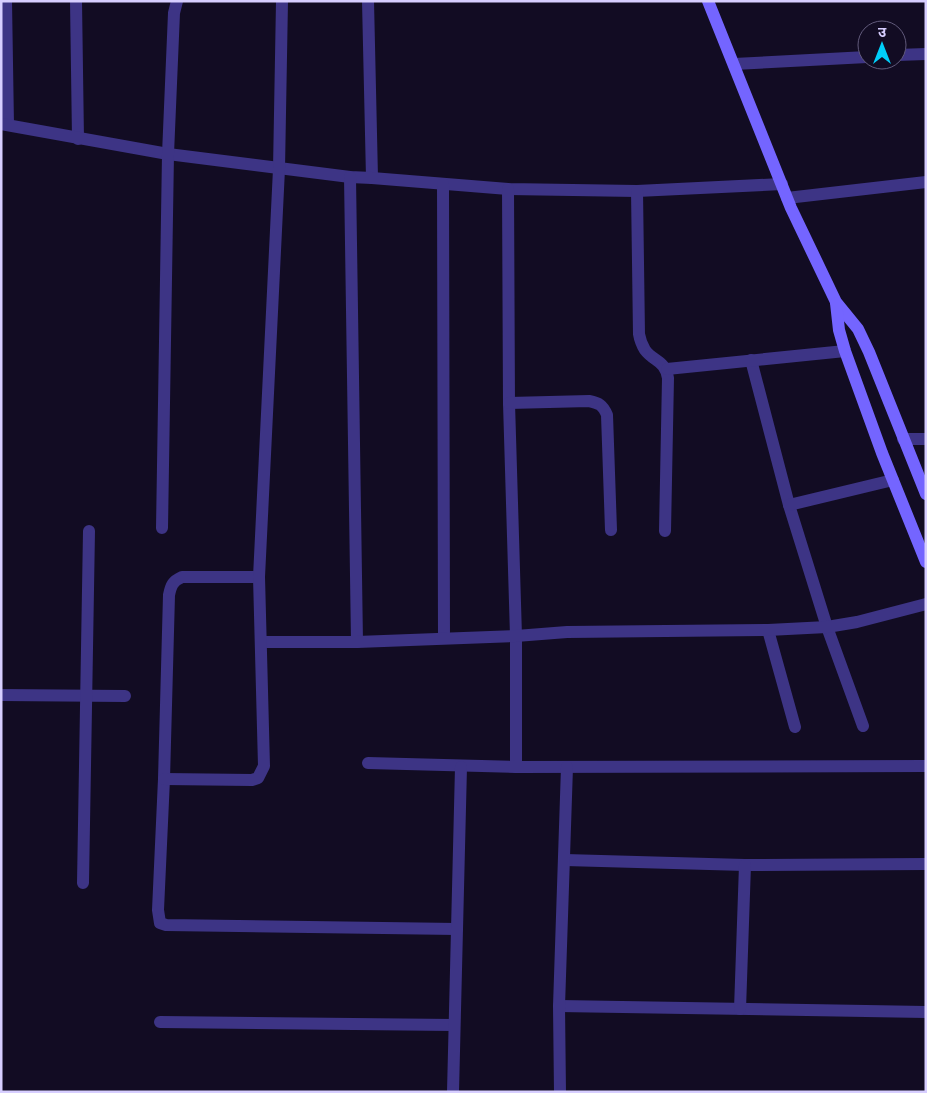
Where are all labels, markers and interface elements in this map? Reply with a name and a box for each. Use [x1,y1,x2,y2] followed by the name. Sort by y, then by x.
[857,20,907,70] north arrow
[878,24,887,40] text: उ

